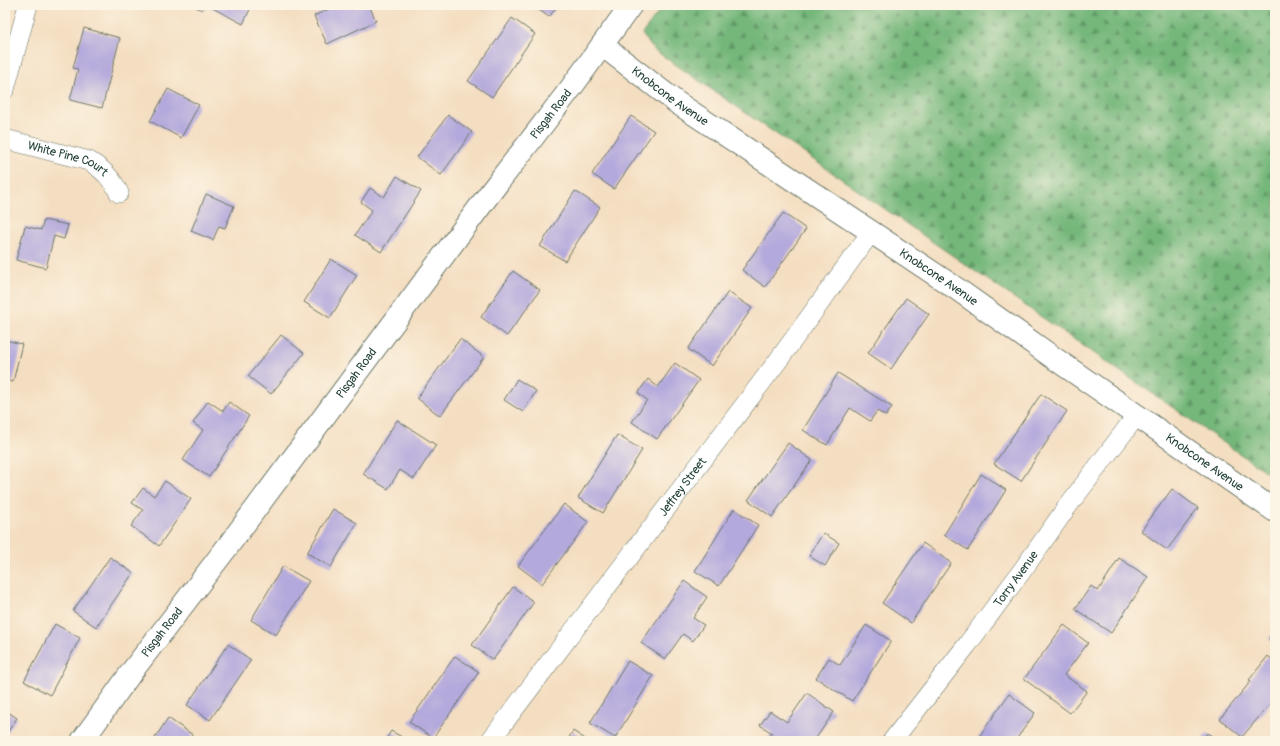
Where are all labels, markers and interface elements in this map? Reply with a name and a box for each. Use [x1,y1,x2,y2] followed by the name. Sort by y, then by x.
[628,63,711,129] street label: Knobcone Avenue
[527,86,575,142] street label: Pisgah Road
[26,138,111,180] street label: White Pine Court
[896,246,980,309] street label: Knobcone Avenue
[333,345,380,401] street label: Pisgah Road
[1162,430,1246,495] street label: Knobcone Avenue
[656,455,710,519] street label: Jeffrey Street
[991,548,1042,610] street label: Torry Avenue
[138,604,186,660] street label: Pisgah Road

